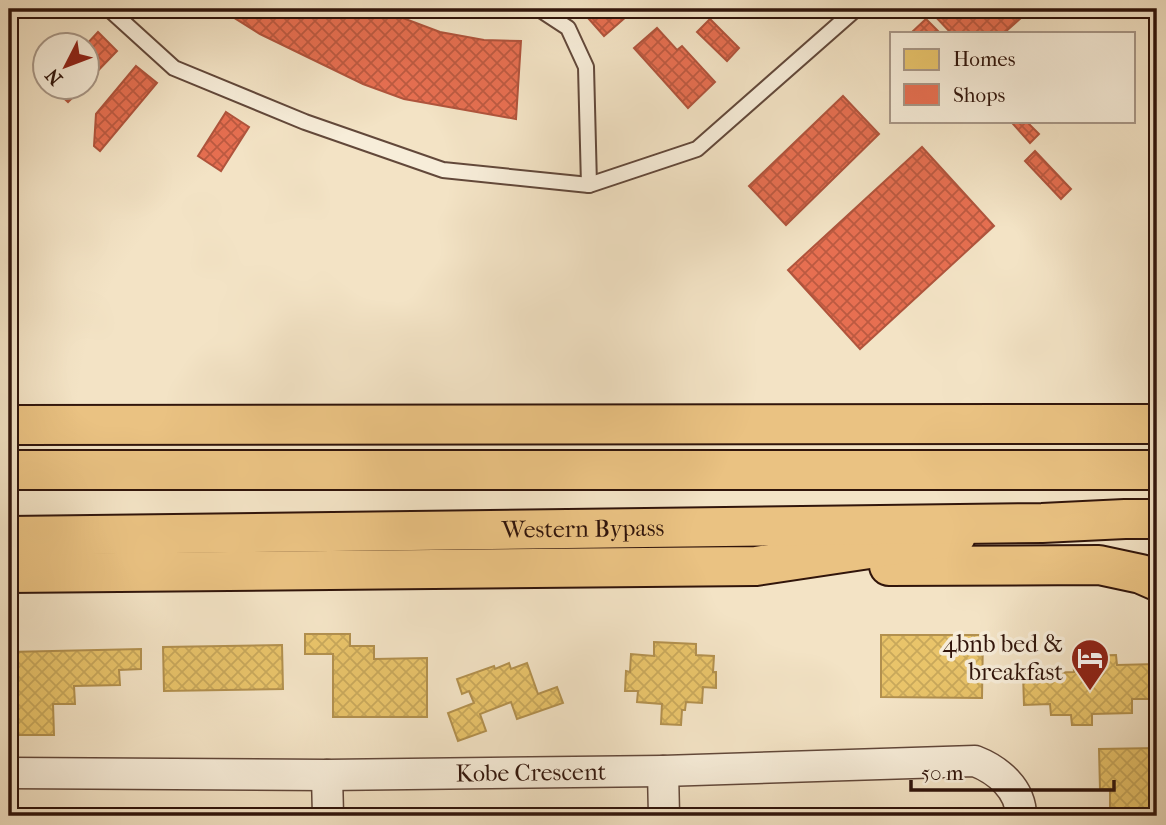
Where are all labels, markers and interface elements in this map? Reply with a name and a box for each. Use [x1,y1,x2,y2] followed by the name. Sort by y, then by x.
[32,32,102,102] north arrow
[890,32,1134,122] legend
[953,47,1016,71] text: Homes
[41,64,67,89] text: N
[953,83,1006,107] text: Shops
[500,514,665,544] street label: Western Bypass
[943,630,1063,686] place label: 4bnb bed & breakfast
[1069,637,1111,692] hotel icon: 4bnb bed & breakfast
[911,748,1114,792] scale bar
[456,758,607,787] street label: Kobe Crescent
[921,761,964,785] text: 50 m

